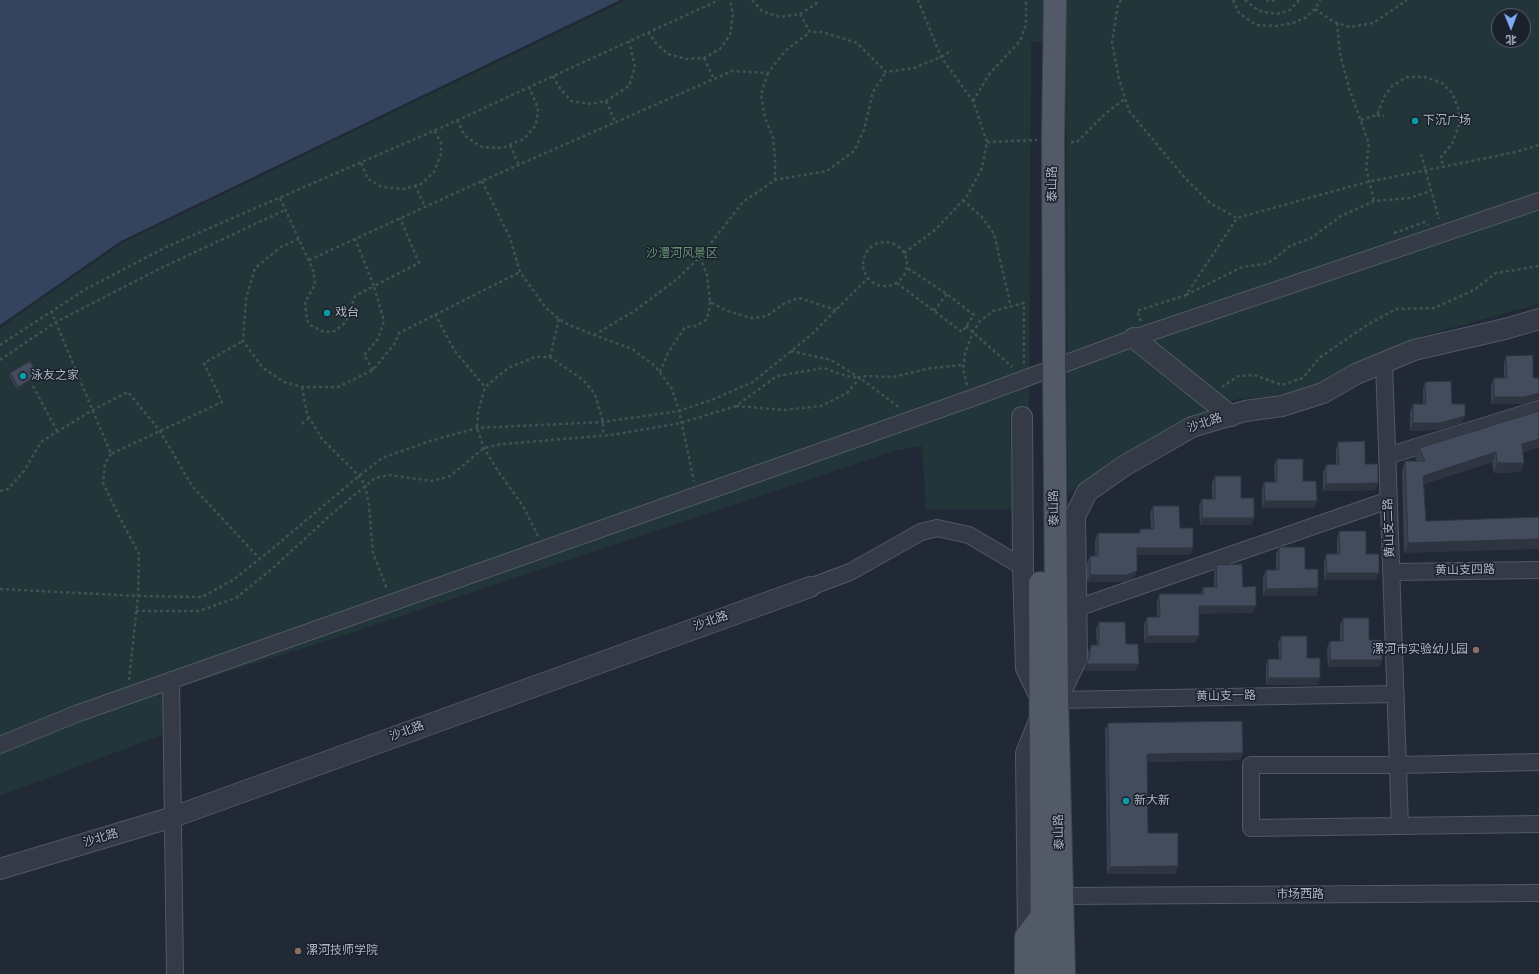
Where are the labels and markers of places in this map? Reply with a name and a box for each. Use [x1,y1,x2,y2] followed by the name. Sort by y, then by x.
[1423,114,1471,128] place label: 下沉广场
[1410,116,1420,126] marker: 下沉广场
[335,306,359,320] place label: 戏台
[322,308,332,318] marker: 戏台
[31,369,79,383] place label: 泳友之家
[18,371,28,381] marker: 泳友之家
[1372,643,1468,657] place label: 漯河市实验幼儿园
[1471,645,1481,655] marker: 漯河市实验幼儿园
[1134,794,1170,808] place label: 新大新
[1121,796,1131,806] marker: 新大新
[306,944,378,958] place label: 漯河技师学院
[293,946,303,956] marker: 漯河技师学院

